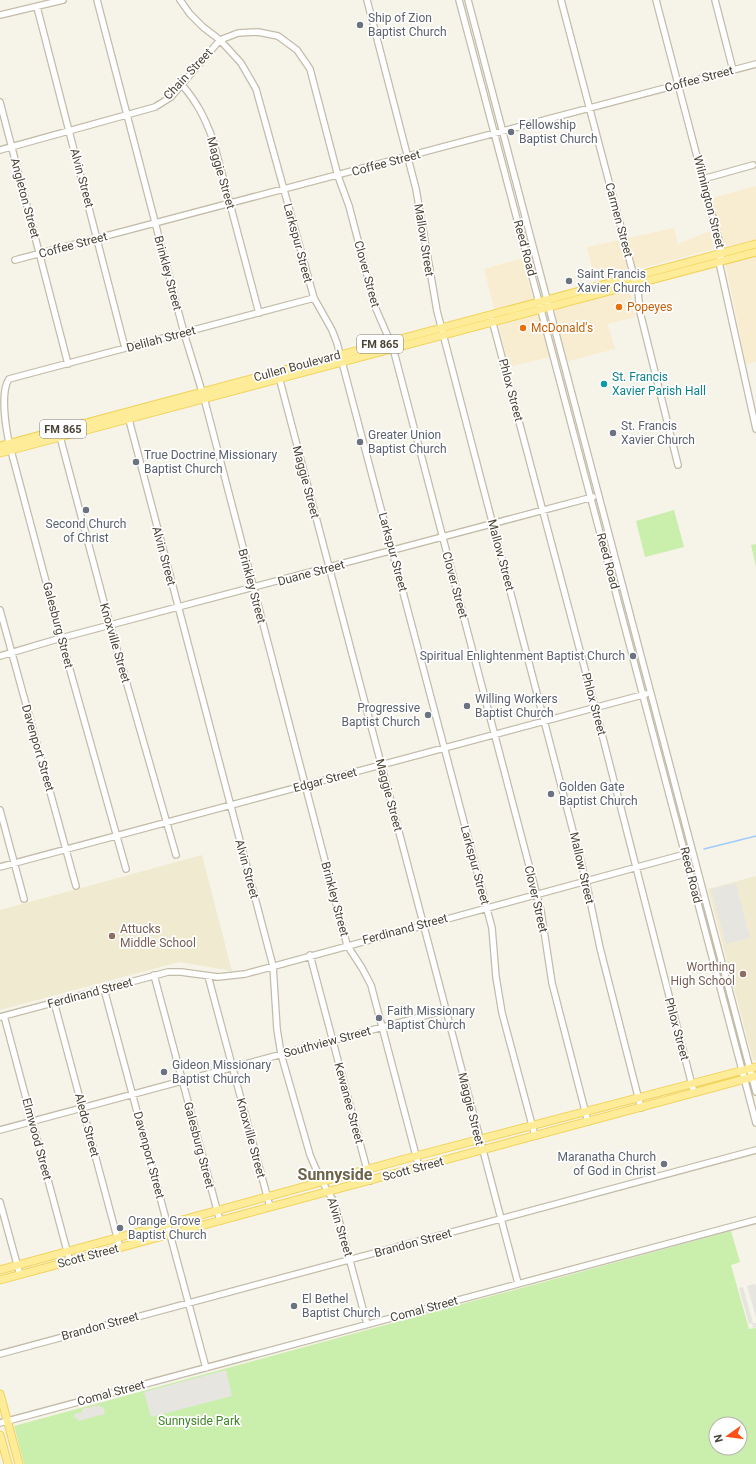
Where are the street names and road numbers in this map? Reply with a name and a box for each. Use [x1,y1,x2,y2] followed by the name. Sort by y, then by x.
[161,45,215,103] street label: Chain Street
[663,63,735,95] street label: Coffee Street
[204,135,238,211] street label: Maggie Street
[67,147,97,209] street label: Alvin Street
[350,147,422,179] street label: Coffee Street
[691,154,727,250] street label: Wilmington Street
[8,156,42,240] street label: Angleton Street
[602,181,636,259] street label: Carmen Street
[281,202,315,284] street label: Larkspur Street
[411,203,437,277] street label: Mallow Street
[511,218,539,278] street label: Reed Road
[37,229,109,261] street label: Coffee Street
[151,234,185,312] street label: Brinkley Street
[351,239,383,309] street label: Clover Street
[125,323,197,355] street label: Delilah Street
[357,335,403,353] road number: FM 865
[252,348,342,384] street label: Cullen Boulevard
[496,357,526,423] street label: Phlox Street
[40,420,86,438] road number: FM 865
[290,444,322,520] street label: Maggie Street
[376,511,410,593] street label: Larkspur Street
[485,518,517,592] street label: Mallow Street
[149,525,179,587] street label: Alvin Street
[594,531,622,591] street label: Reed Road
[235,547,269,625] street label: Brinkley Street
[439,550,471,620] street label: Clover Street
[276,557,346,589] street label: Duane Street
[40,580,76,670] street label: Galesburg Street
[97,602,133,685] street label: Knoxville Street
[579,671,609,737] street label: Phlox Street
[19,703,57,793] street label: Davenport Street
[373,757,405,833] street label: Maggie Street
[292,765,358,795] street label: Edgar Street
[458,824,492,906] street label: Larkspur Street
[567,831,597,905] street label: Mallow Street
[232,838,262,900] street label: Alvin Street
[677,845,705,905] street label: Reed Road
[318,860,352,938] street label: Brinkley Street
[521,864,551,934] street label: Clover Street
[361,911,449,947] street label: Ferdinand Street
[46,975,134,1011] street label: Ferdinand Street
[662,996,692,1062] street label: Phlox Street
[282,1024,372,1060] street label: Southview Street
[331,1061,367,1145] street label: Kewanee Street
[455,1071,487,1147] street label: Maggie Street
[72,1092,102,1158] street label: Aledo Street
[19,1096,55,1182] street label: Elmwood Street
[234,1096,268,1180] street label: Knoxville Street
[181,1100,217,1190] street label: Galesburg Street
[131,1110,167,1200] street label: Davenport Street
[381,1154,445,1184] street label: Scott Street
[324,1196,356,1258] street label: Alvin Street
[373,1226,453,1260] street label: Brandon Street
[56,1241,120,1271] street label: Scott Street
[389,1293,459,1325] street label: Comal Street
[60,1309,140,1343] street label: Brandon Street
[76,1377,146,1409] street label: Comal Street

